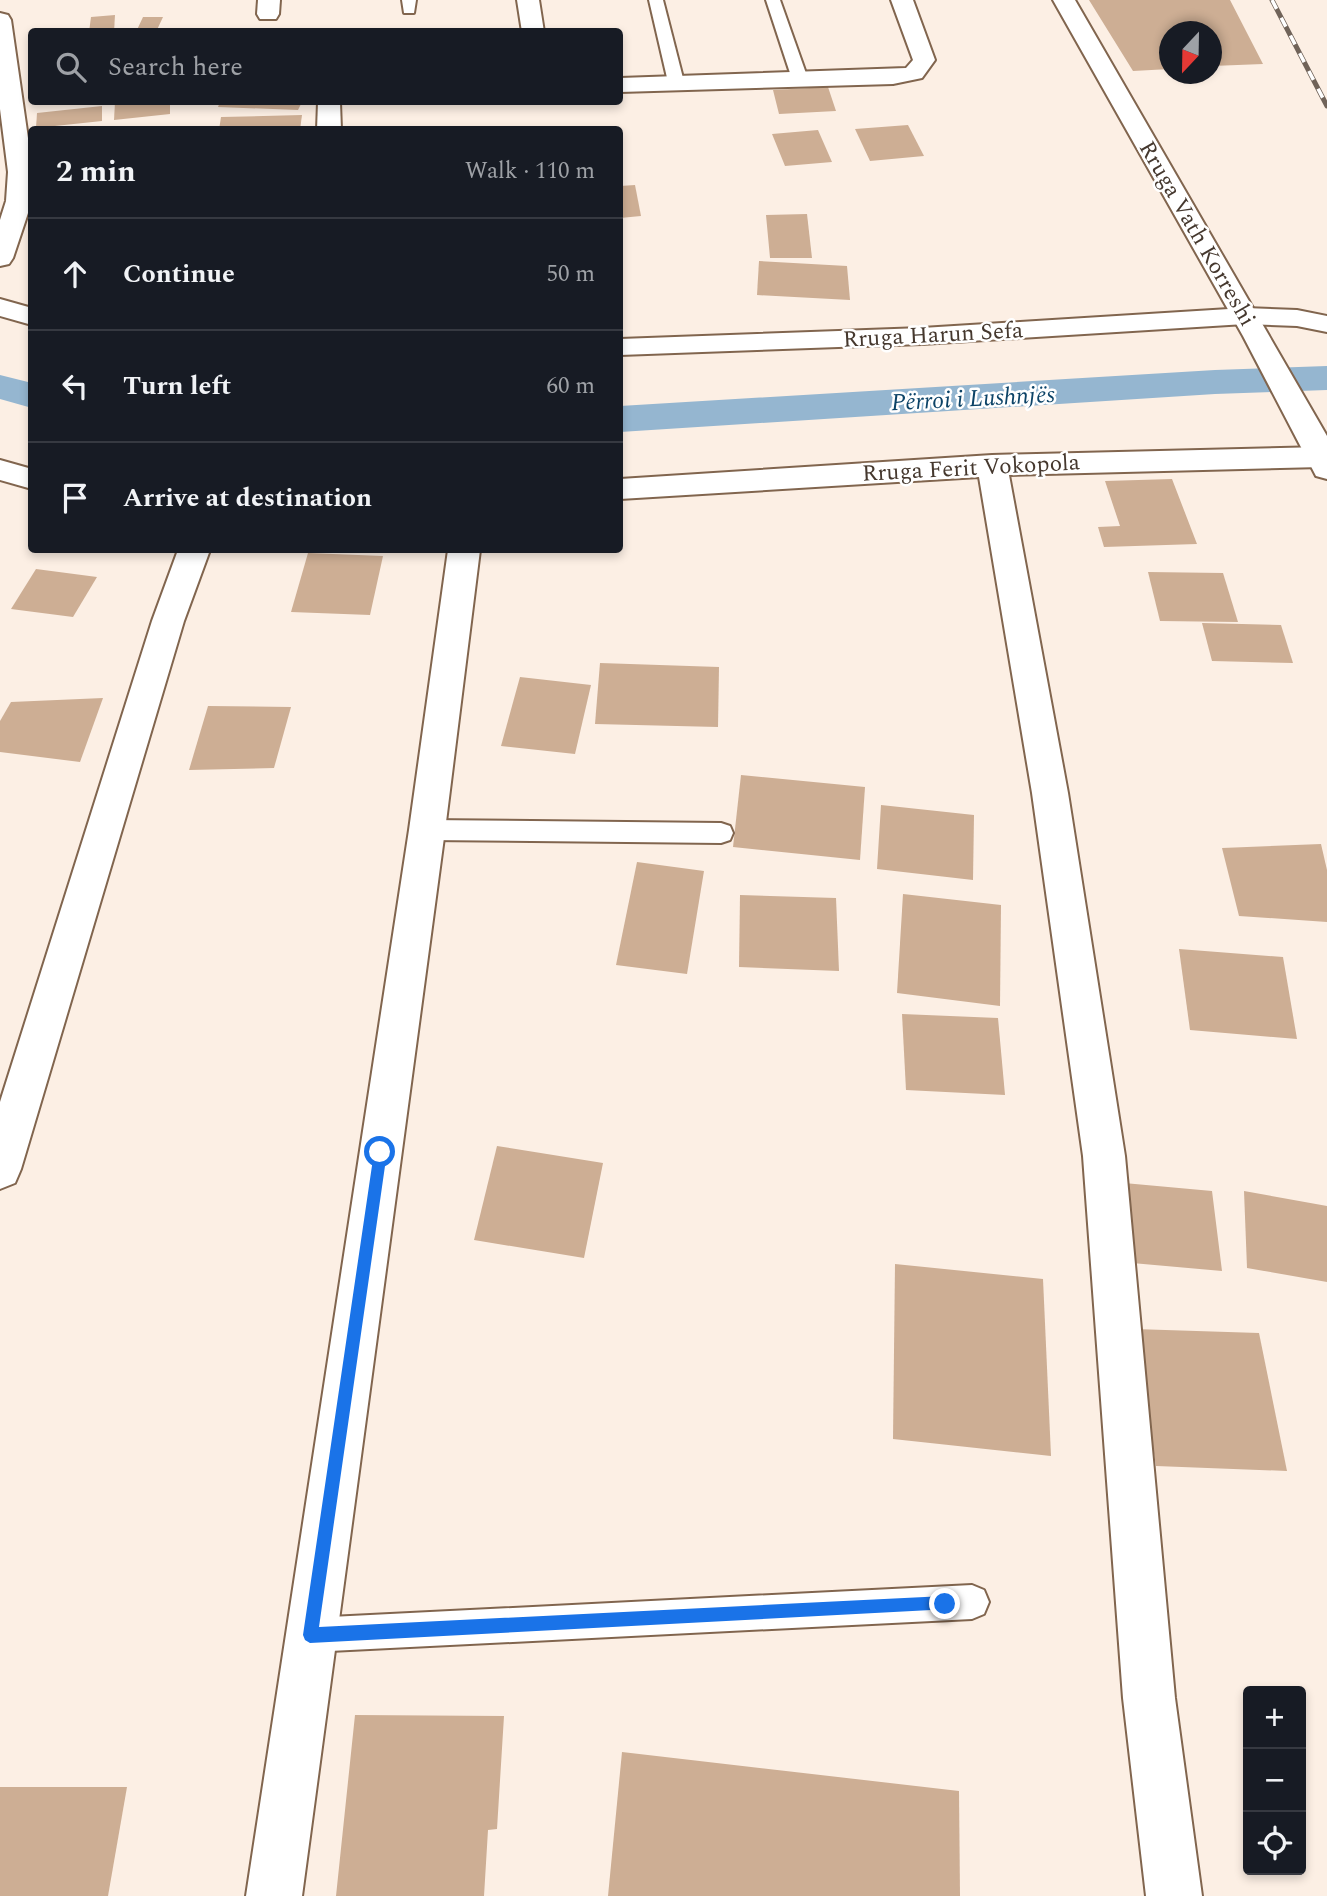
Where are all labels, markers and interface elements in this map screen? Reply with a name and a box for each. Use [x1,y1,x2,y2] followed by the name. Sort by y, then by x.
[1159,21,1222,84] north arrow
[28,28,623,105] search box
[108,47,243,87] text: Search here
[52,48,90,86] icon: search
[1129,134,1264,333] street label: Rruga Vath Korreshi
[56,149,136,195] text: 2 min
[465,154,595,189] text: Walk · 110 m
[123,254,235,294] text: Continue
[56,255,94,293] icon: ahead
[546,257,595,292] text: 50 m
[842,313,1024,358] street label: Rruga Harun Sefa
[123,366,231,406] text: Turn left
[56,367,94,405] icon: left
[546,369,595,404] text: 60 m
[890,377,1056,421] water label: Përroi i Lushnjës
[861,445,1081,492] street label: Rruga Ferit Vokopola
[123,478,372,518] text: Arrive at destination
[56,479,94,517] icon: arrive
[364,1136,395,1167] route start
[929,1588,960,1619] route end
[1243,1686,1306,1875] map controls
[1243,1686,1306,1749] button: +
[1243,1749,1306,1812] button: −
[1243,1812,1306,1875] button: locate

